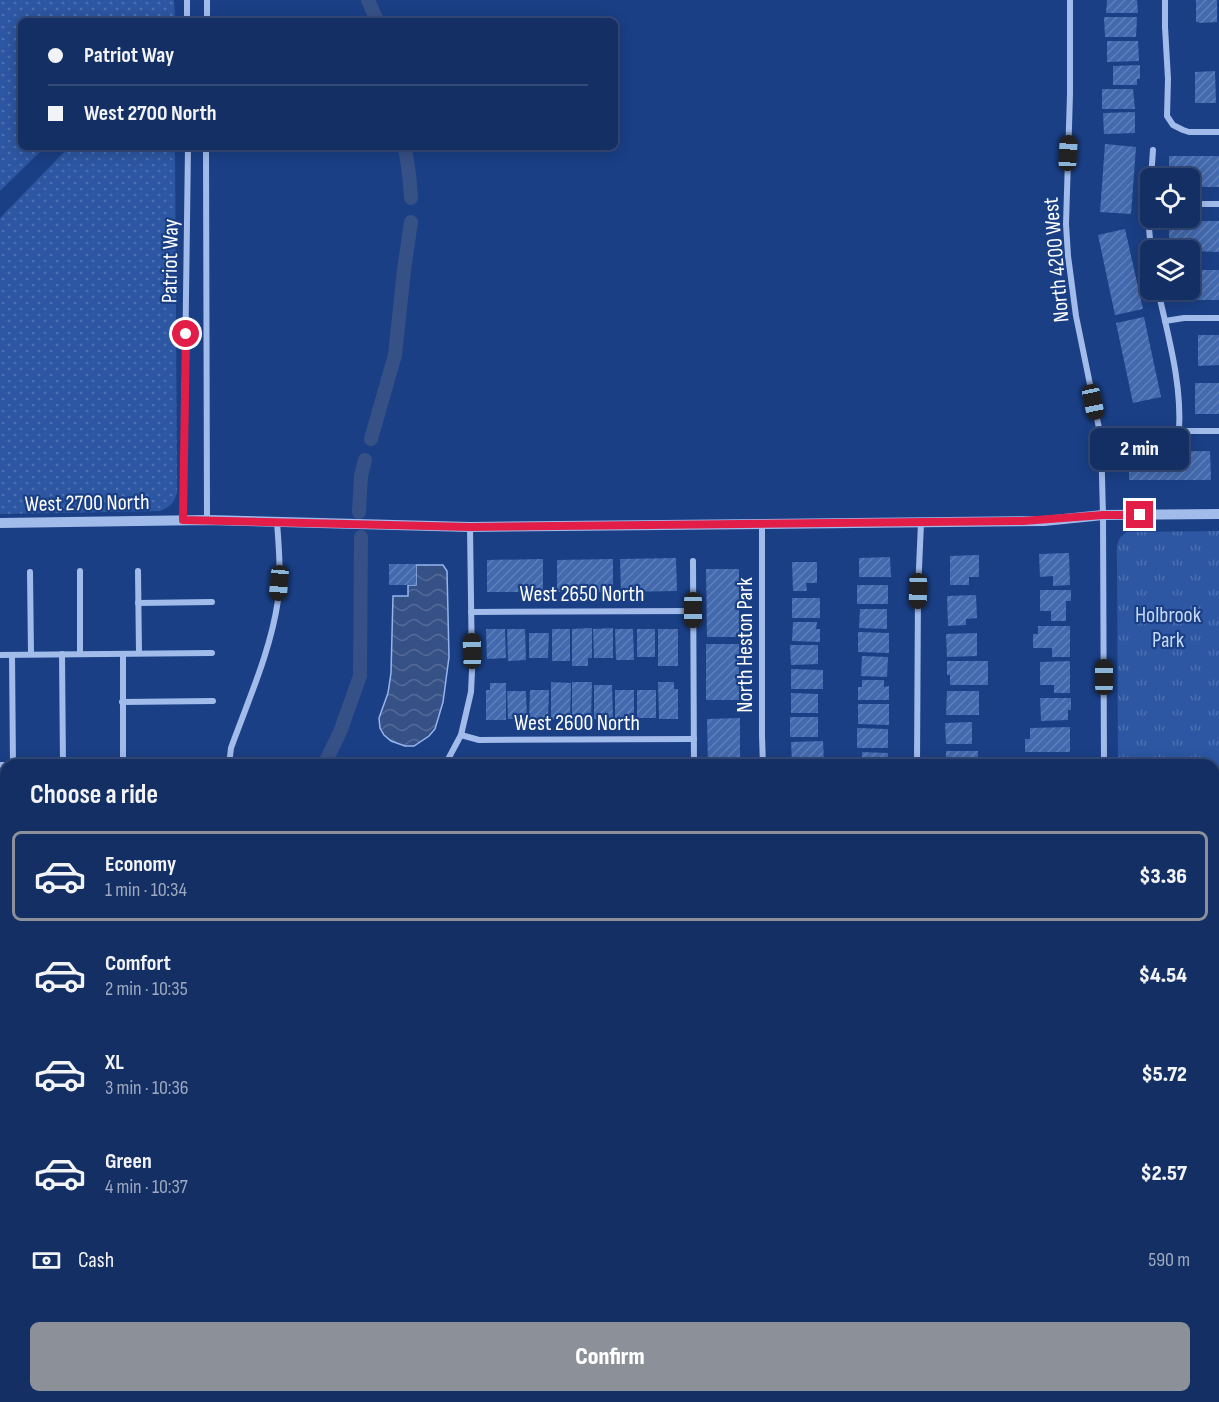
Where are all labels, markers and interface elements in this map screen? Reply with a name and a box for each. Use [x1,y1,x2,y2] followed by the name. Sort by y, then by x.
[84,42,174,69] text: Patriot Way
[84,100,216,127] text: West 2700 North
[1058,135,1078,171] car
[1140,168,1200,300] map controls
[1140,168,1200,228] button: locate
[1038,196,1075,324] street label: North 4200 West
[156,218,185,303] street label: Patriot Way
[1140,240,1200,300] button: layers
[172,320,199,347] route start
[1080,383,1106,421] car
[1090,428,1190,470] callout: 2 min
[1120,437,1159,461] text: 2 min
[24,489,150,518] street label: West 2700 North
[1126,501,1153,528] route end
[268,564,290,602] car
[909,573,927,609] car
[732,577,759,713] street label: North Heston Park
[520,581,644,608] street label: West 2650 North
[684,592,702,628] car
[1135,602,1202,654] park label: Holbrook Park
[463,633,481,669] car
[1095,659,1113,695] car
[514,710,640,737] street label: West 2600 North
[30,779,158,811] text: Choose a ride
[33,849,87,903] icon: car
[105,851,176,878] text: Economy
[1139,863,1187,890] text: $3.36
[105,878,187,902] text: 1 min · 10:34
[33,948,87,1002] icon: car
[105,950,171,977] text: Comfort
[1139,962,1187,989] text: $4.54
[105,977,188,1001] text: 2 min · 10:35
[33,1047,87,1101] icon: car
[105,1049,124,1076] text: XL
[1141,1061,1187,1088] text: $5.72
[105,1076,189,1100] text: 3 min · 10:36
[33,1146,87,1200] icon: car
[105,1148,152,1175] text: Green
[1140,1160,1187,1187] text: $2.57
[105,1175,188,1199] text: 4 min · 10:37
[30,1244,63,1277] icon: cash
[78,1247,114,1274] text: Cash
[1148,1248,1190,1272] text: 590 m
[30,1322,1190,1391] button: Confirm

